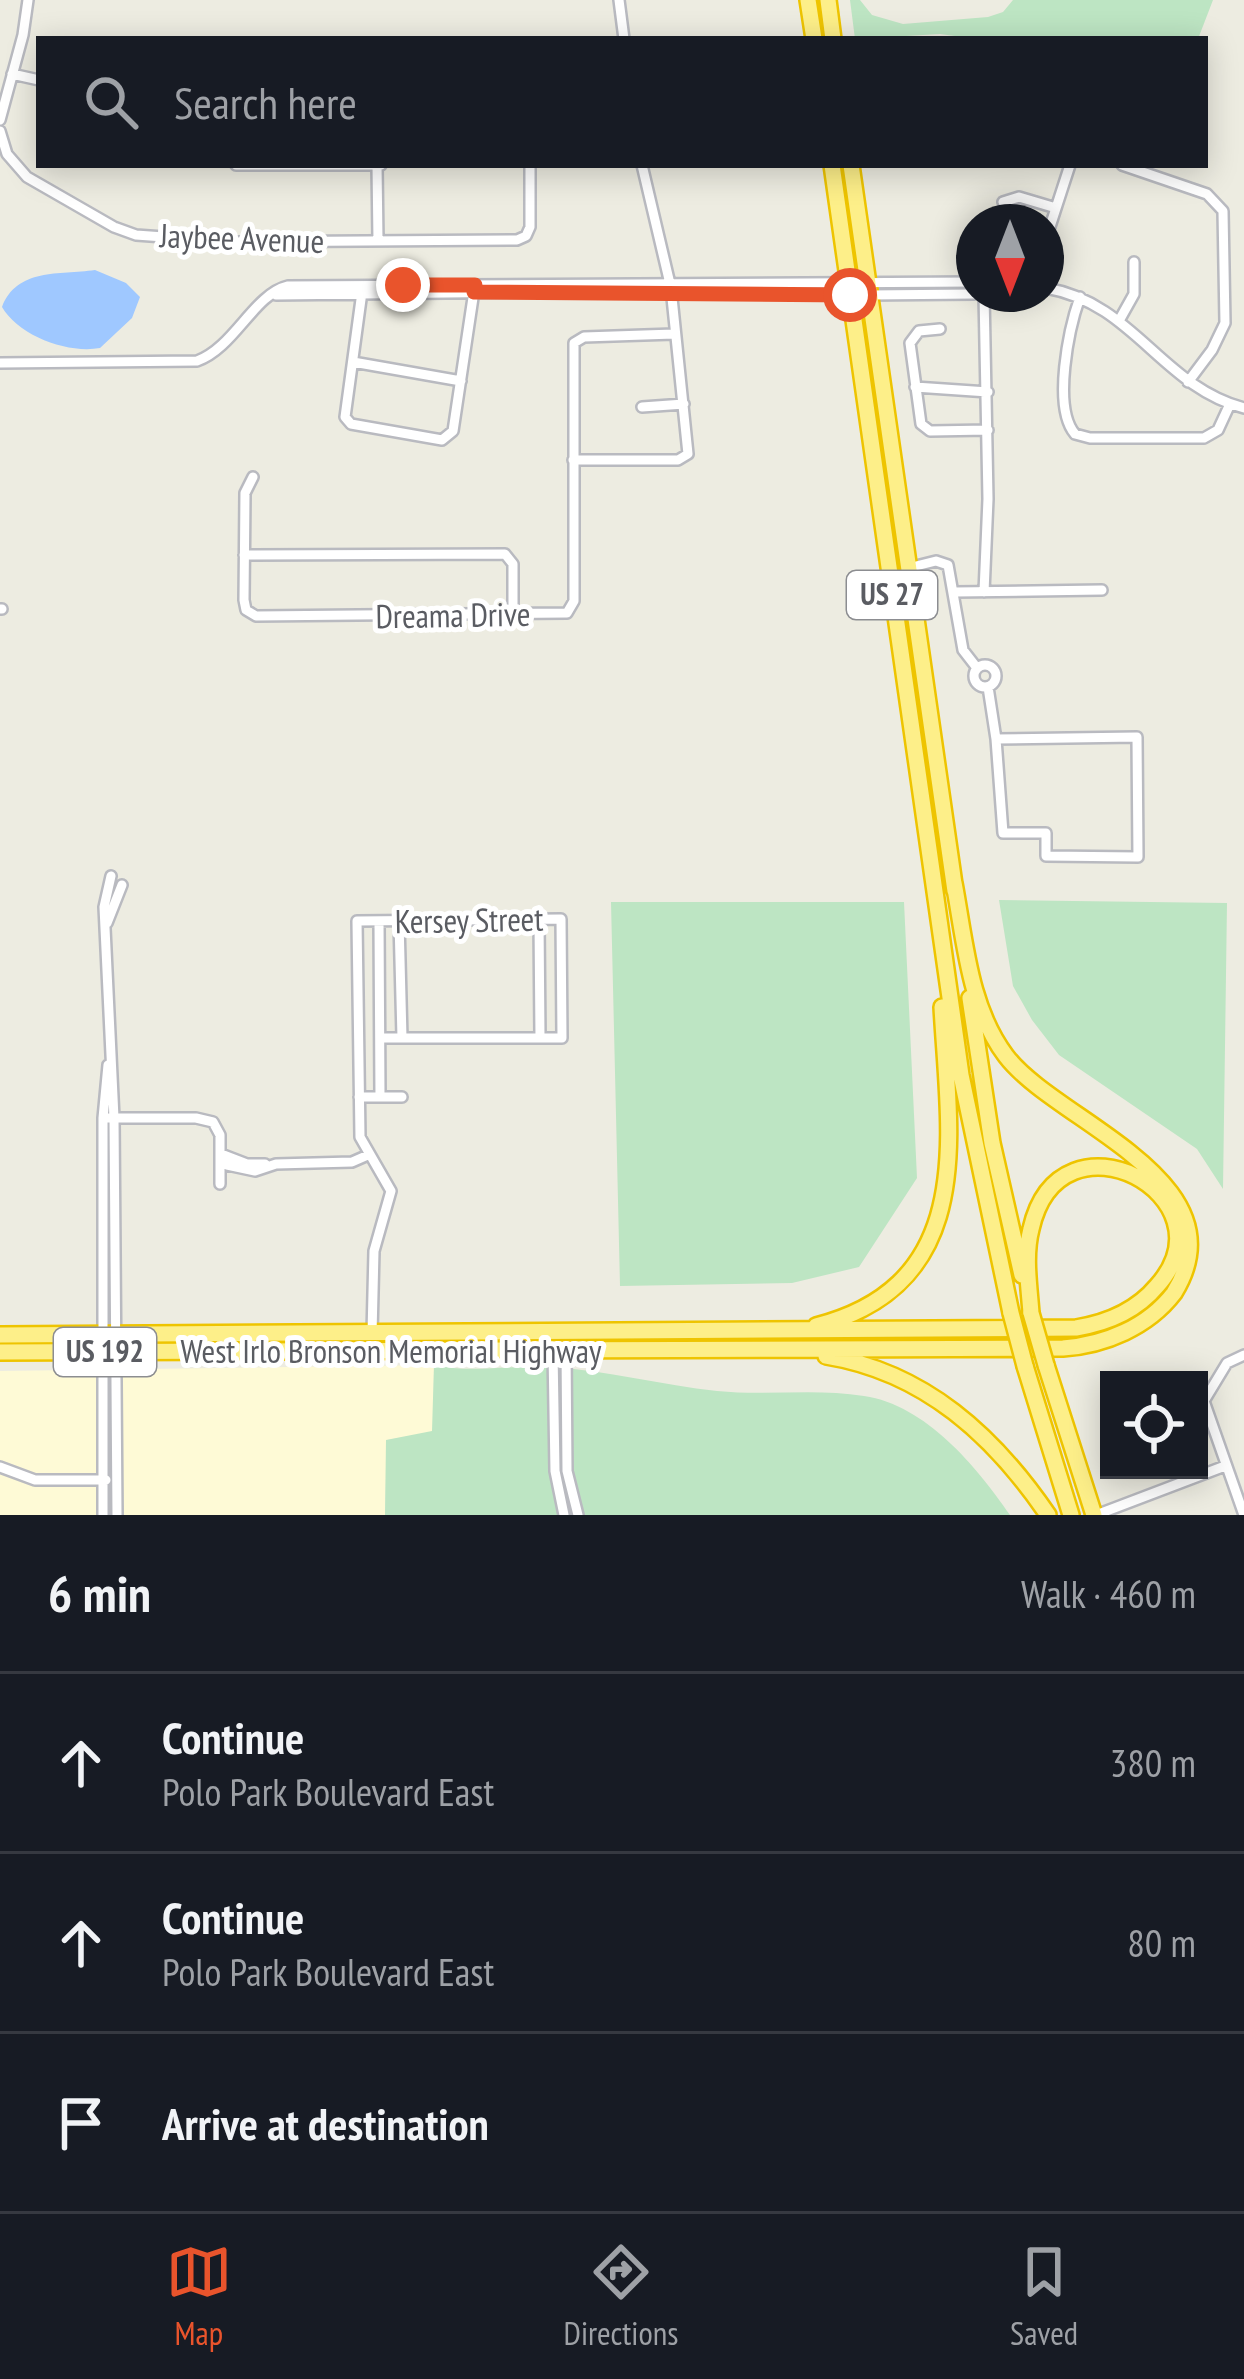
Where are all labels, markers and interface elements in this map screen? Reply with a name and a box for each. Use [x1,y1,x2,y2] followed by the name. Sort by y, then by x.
[36,36,1208,168] search box
[78,69,144,135] icon: search
[174,73,357,131] text: Search here
[956,204,1064,312] north arrow
[158,213,325,262] street label: Jaybee Avenue
[376,258,430,312] route end
[823,268,877,322] route start
[847,571,937,619] road number: US 27
[375,592,531,637] street label: Dreama Drive
[394,897,544,942] street label: Kersey Street
[54,1328,156,1376] road number: US 192
[181,1329,602,1372] street label: West Irlo Bronson Memorial Highway
[1100,1371,1208,1479] map controls
[1100,1371,1208,1479] button: locate
[48,1560,151,1626] text: 6 min
[1021,1568,1196,1619] text: Walk · 460 m
[162,1708,304,1766] text: Continue
[48,1730,114,1796] icon: ahead
[1110,1737,1196,1788] text: 380 m
[162,1766,494,1817] text: Polo Park Boulevard East
[162,1888,304,1946] text: Continue
[48,1910,114,1976] icon: ahead
[1127,1917,1196,1968] text: 80 m
[162,1946,494,1997] text: Polo Park Boulevard East
[48,2090,114,2156] icon: arrive
[162,2094,489,2152] text: Arrive at destination
[166,2239,232,2354] tab: Map
[564,2239,678,2354] tab: Directions
[1010,2239,1078,2354] tab: Saved

